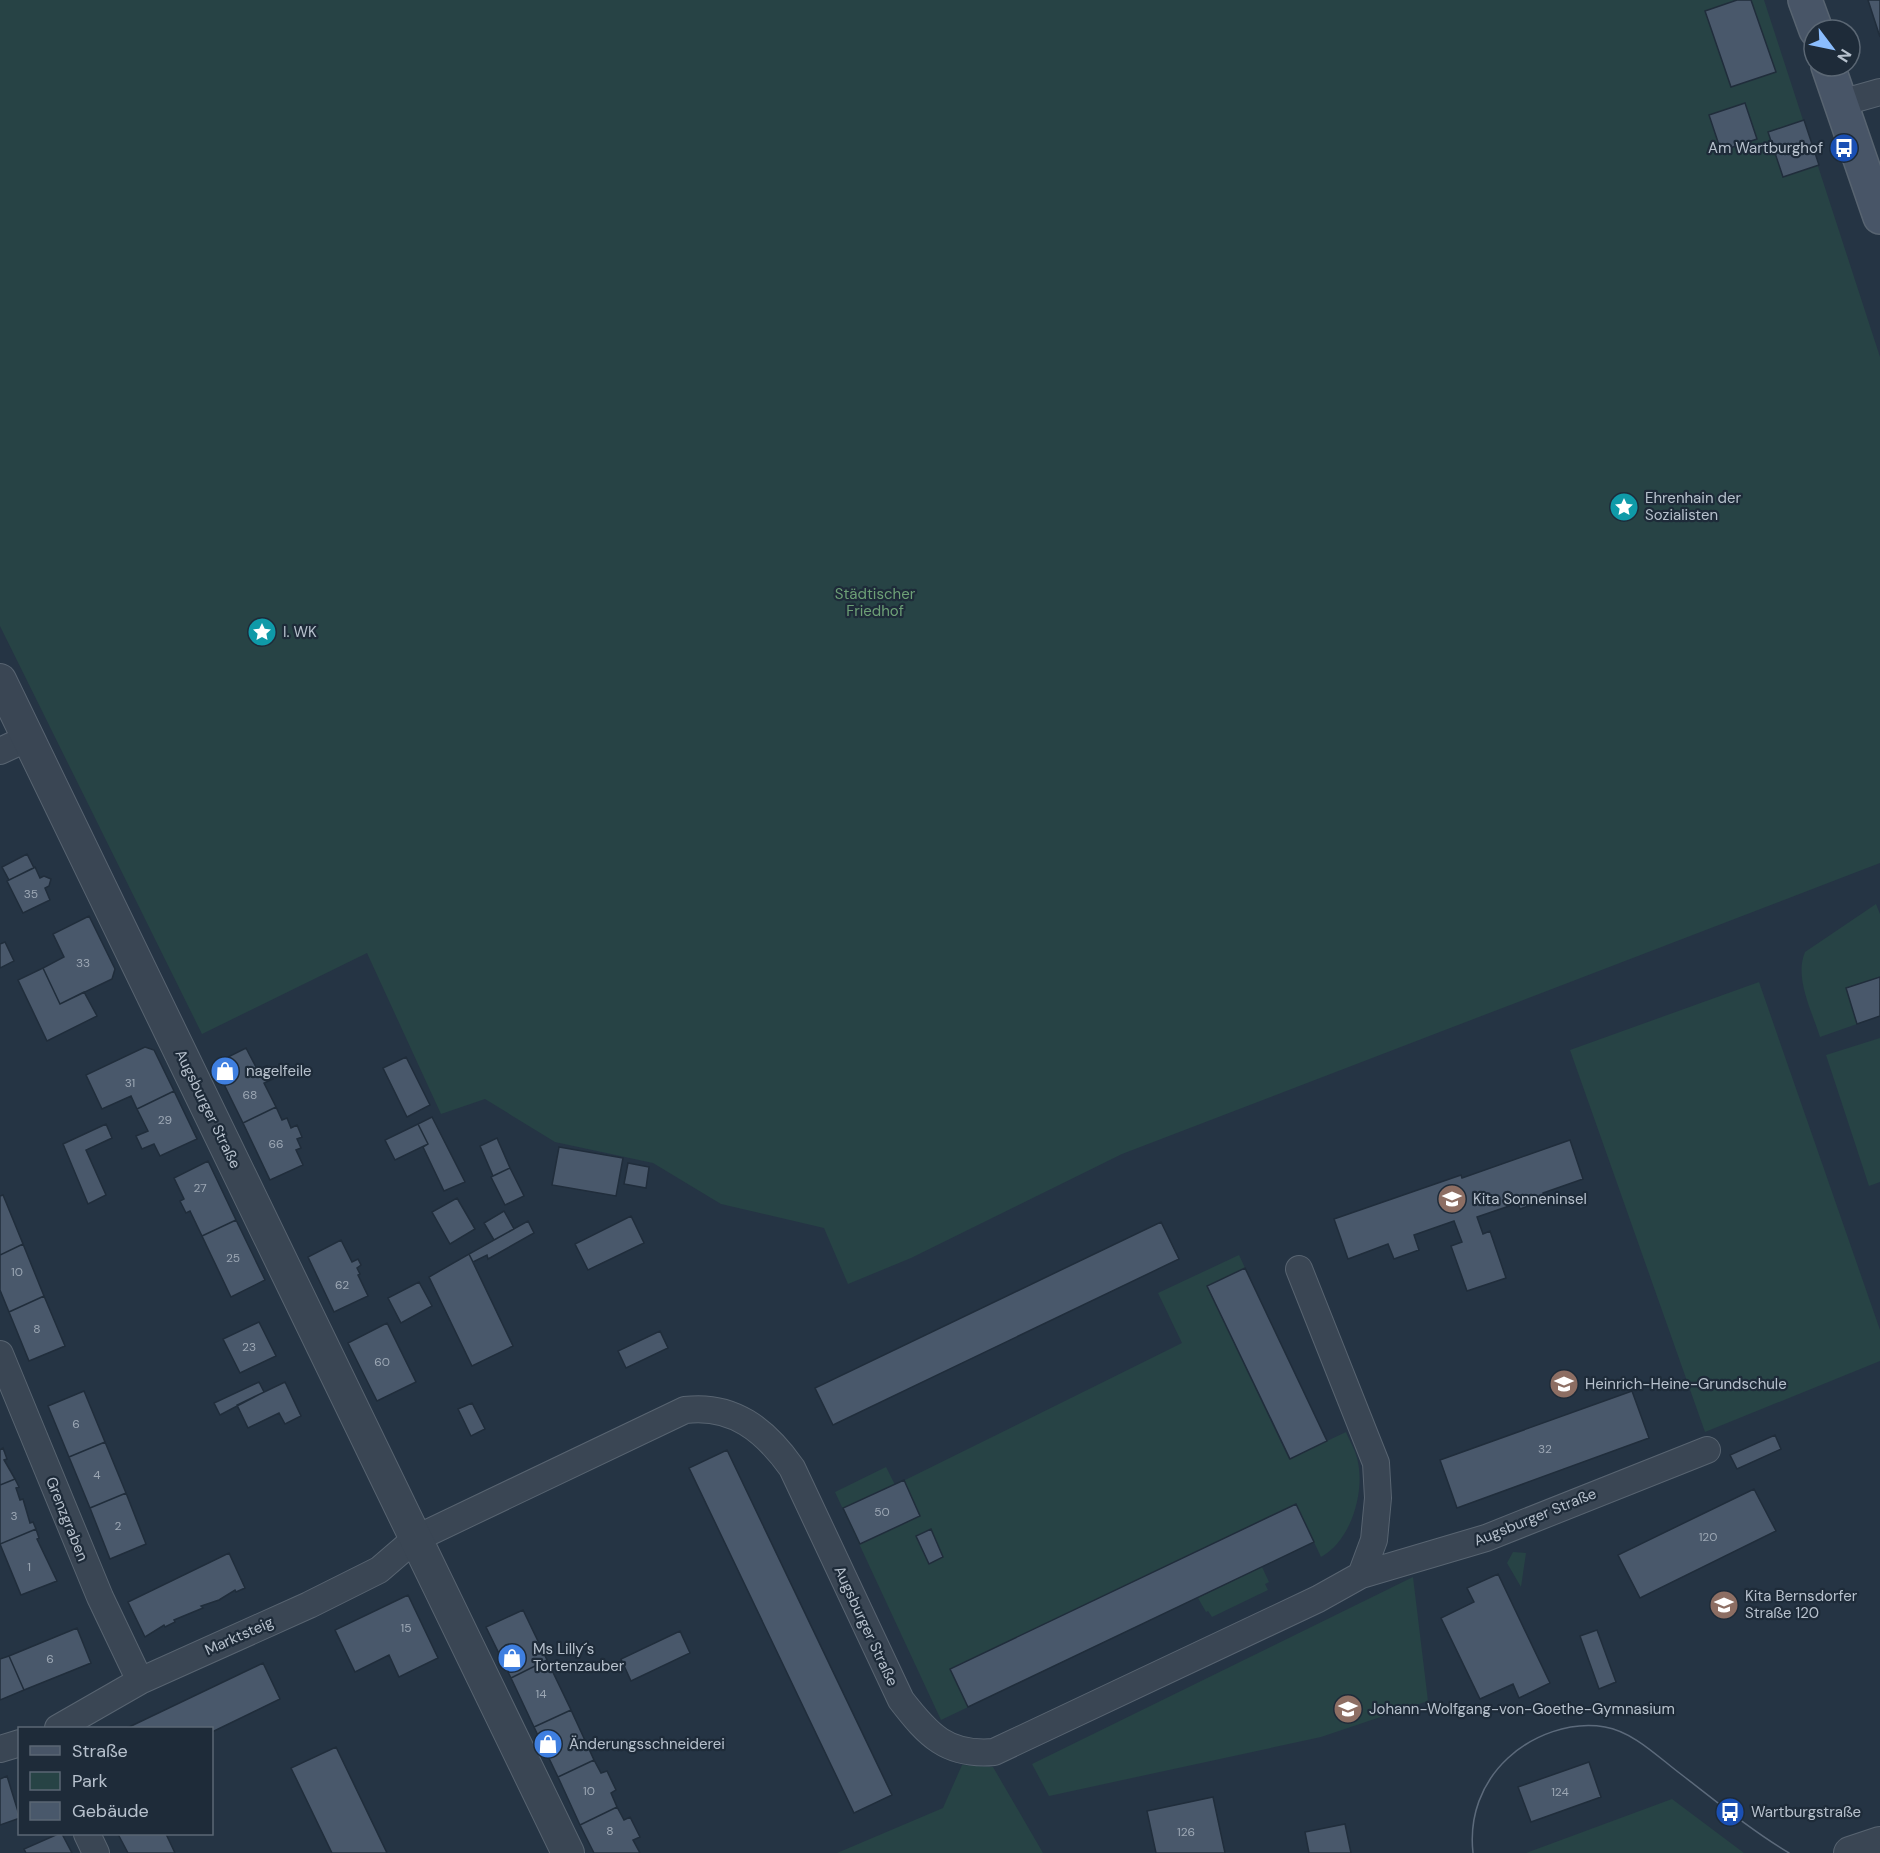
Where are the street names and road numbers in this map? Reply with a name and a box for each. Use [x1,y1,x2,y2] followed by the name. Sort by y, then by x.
[170,1046,246,1172] street label: Augsburger Straße
[41,1474,93,1564] street label: Grenzgraben
[1471,1483,1599,1551] street label: Augsburger Straße
[829,1563,903,1689] street label: Augsburger Straße
[202,1612,276,1660] street label: Marktsteig

